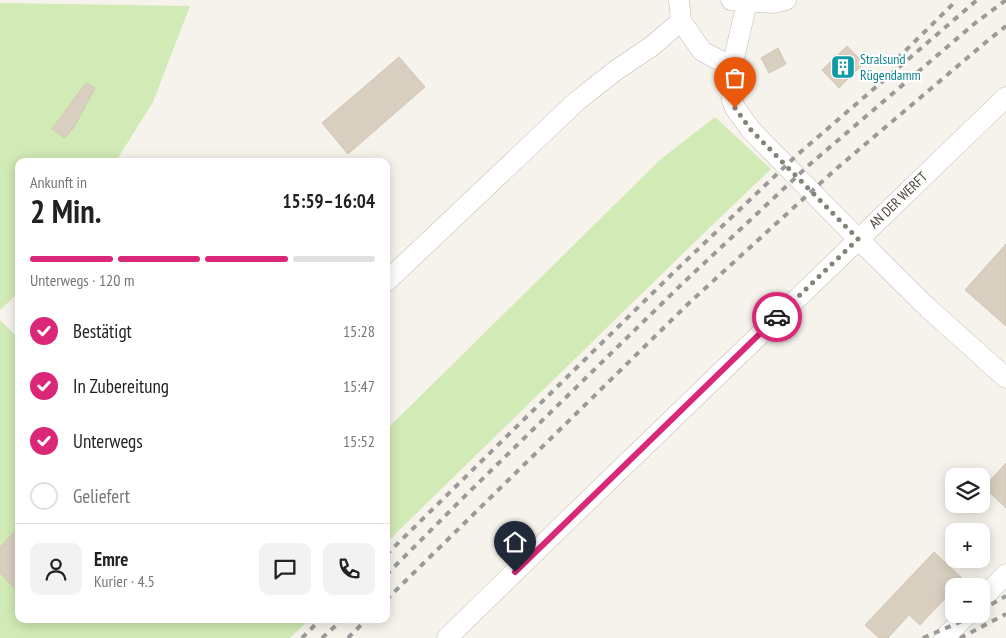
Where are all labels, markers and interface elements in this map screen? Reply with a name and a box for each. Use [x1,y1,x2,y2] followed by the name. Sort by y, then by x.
[860,50,921,84] place label: Stralsund Rügendamm
[830,54,856,80] building icon: Stralsund Rügendamm
[714,57,756,108] pin
[721,64,749,92] icon: bag
[865,167,931,232] street label: AN DER WERFT
[30,172,87,192] text: Ankunft in
[282,189,375,213] text: 15:59–16:04
[30,190,101,232] text: 2 Min.
[30,270,134,290] text: Unterwegs · 120 m
[752,292,802,342] courier
[763,303,791,331] icon: car
[30,317,58,345] icon: check
[73,319,132,343] text: Bestätigt
[343,321,375,341] text: 15:28
[30,372,58,400] icon: check
[73,374,169,398] text: In Zubereitung
[343,376,375,396] text: 15:47
[30,427,58,455] icon: check
[73,429,143,453] text: Unterwegs
[343,431,375,451] text: 15:52
[945,468,990,623] map controls
[945,468,990,513] button: layers
[73,484,130,508] text: Geliefert
[494,521,536,572] pin
[945,523,990,568] button: +
[501,528,529,556] icon: home
[30,543,82,595] button: person
[259,543,311,595] button: chat
[323,543,375,595] button: phone
[94,547,128,571] text: Emre
[94,571,155,591] text: Kurier · 4.5
[945,578,990,623] button: −

